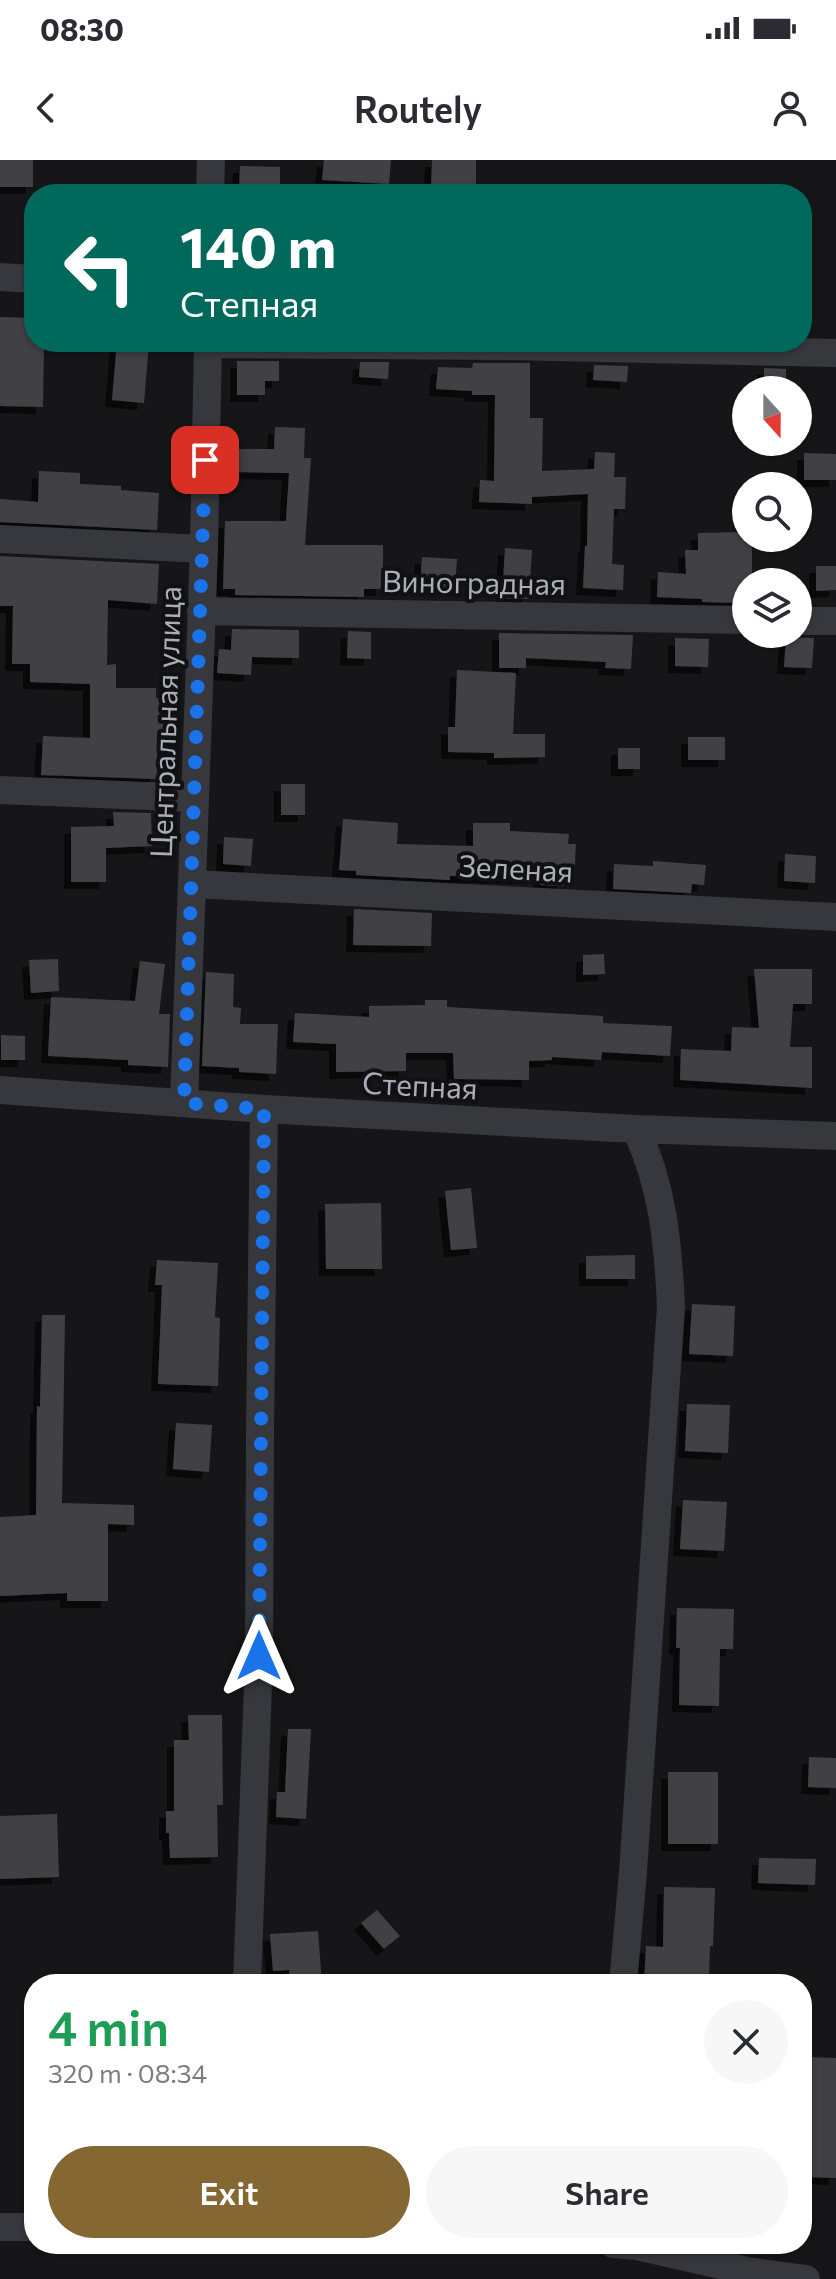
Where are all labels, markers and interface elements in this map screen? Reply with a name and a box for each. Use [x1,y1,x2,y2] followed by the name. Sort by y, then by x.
[40,10,124,47] text: 08:30
[24,86,68,130] icon: back
[354,86,482,130] text: Routely
[768,86,812,130] icon: person
[180,211,336,280] text: 140 m
[48,216,152,320] icon: left
[180,280,318,324] text: Степная
[732,376,812,456] north arrow
[732,376,812,648] map controls
[171,426,239,494] pin
[183,438,227,482] icon: arrive
[732,472,812,552] button: search
[382,561,566,601] street label: Виноградная
[732,568,812,648] button: layers
[141,585,187,859] street label: Центральная улица
[458,846,574,888] street label: Зеленая
[361,1063,479,1105] street label: Степная
[217,1614,301,1698] position arrow
[48,1997,169,2056] text: 4 min
[704,2000,788,2084] button: close
[48,2057,207,2088] text: 320 m · 08:34
[48,2146,410,2238] button: Exit
[426,2146,788,2238] button: Share

